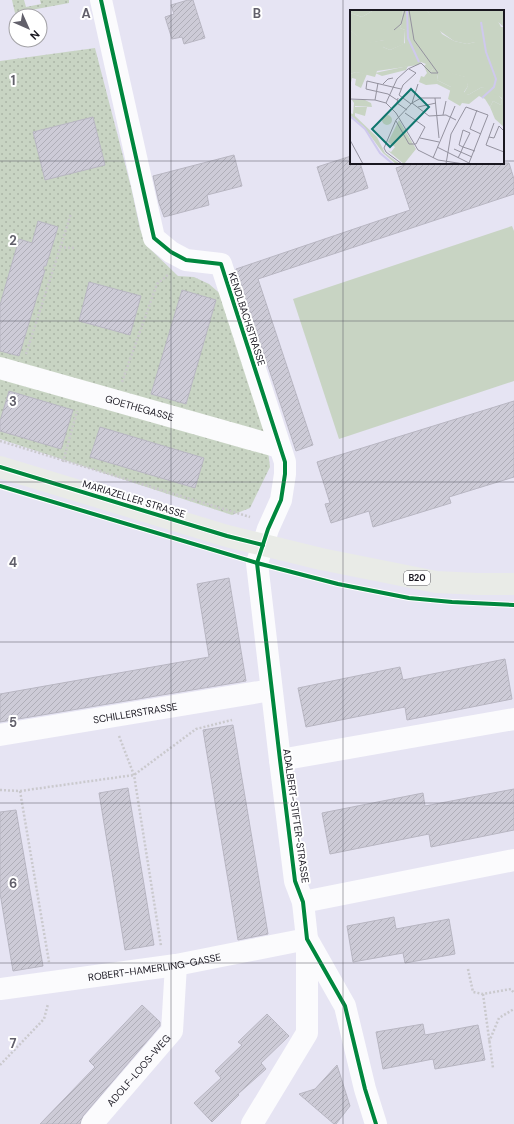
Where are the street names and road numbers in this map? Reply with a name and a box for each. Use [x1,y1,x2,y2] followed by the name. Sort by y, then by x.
[226,271,268,368] street label: KENDLBACHSTRASSE
[104,392,176,423] street label: GOETHEGASSE
[81,477,187,521] street label: MARIAZELLER STRASSE
[404,571,430,585] road number: B20
[92,699,179,726] street label: SCHILLERSTRASSE
[280,748,312,884] street label: ADALBERT-STIFTER-STRASSE
[87,950,222,983] street label: ROBERT-HAMERLING-GASSE
[104,1031,173,1109] street label: ADOLF-LOOS-WEG

